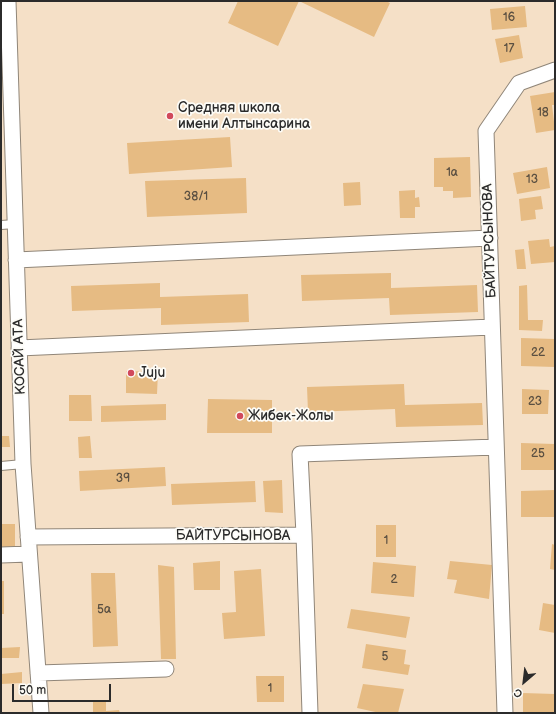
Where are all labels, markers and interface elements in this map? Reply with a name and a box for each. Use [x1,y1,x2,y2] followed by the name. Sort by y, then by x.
[503,11,515,25] house number: 16
[504,42,514,56] house number: 17
[178,100,310,132] place label: Средняя школа имени Алтынсарина
[537,106,549,120] house number: 18
[165,111,175,121] marker: Средняя школа имени Алтынсарина
[446,166,458,180] house number: 1а
[526,173,538,187] house number: 13
[480,183,500,299] street label: БАЙТУРСЫНОВА
[184,190,208,204] house number: 38/1
[10,319,30,395] street label: КОСАЙ АТА
[531,346,545,360] house number: 22
[139,365,165,381] place label: Juju
[126,368,136,378] marker: Juju
[528,395,542,409] house number: 23
[248,408,334,424] place label: Жибек-Жолы
[235,411,245,421] marker: Жибек-Жолы
[531,447,545,461] house number: 25
[116,472,130,486] house number: 39
[176,528,290,544] street label: БАЙТУРСЫНОВА
[384,534,388,548] house number: 1
[390,573,398,587] house number: 2
[97,603,111,617] house number: 5а
[382,650,388,664] house number: 5
[504,662,544,702] north arrow
[14,676,113,702] scale bar
[268,682,272,696] house number: 1
[19,683,46,698] text: 50 m
[512,686,525,701] text: С

